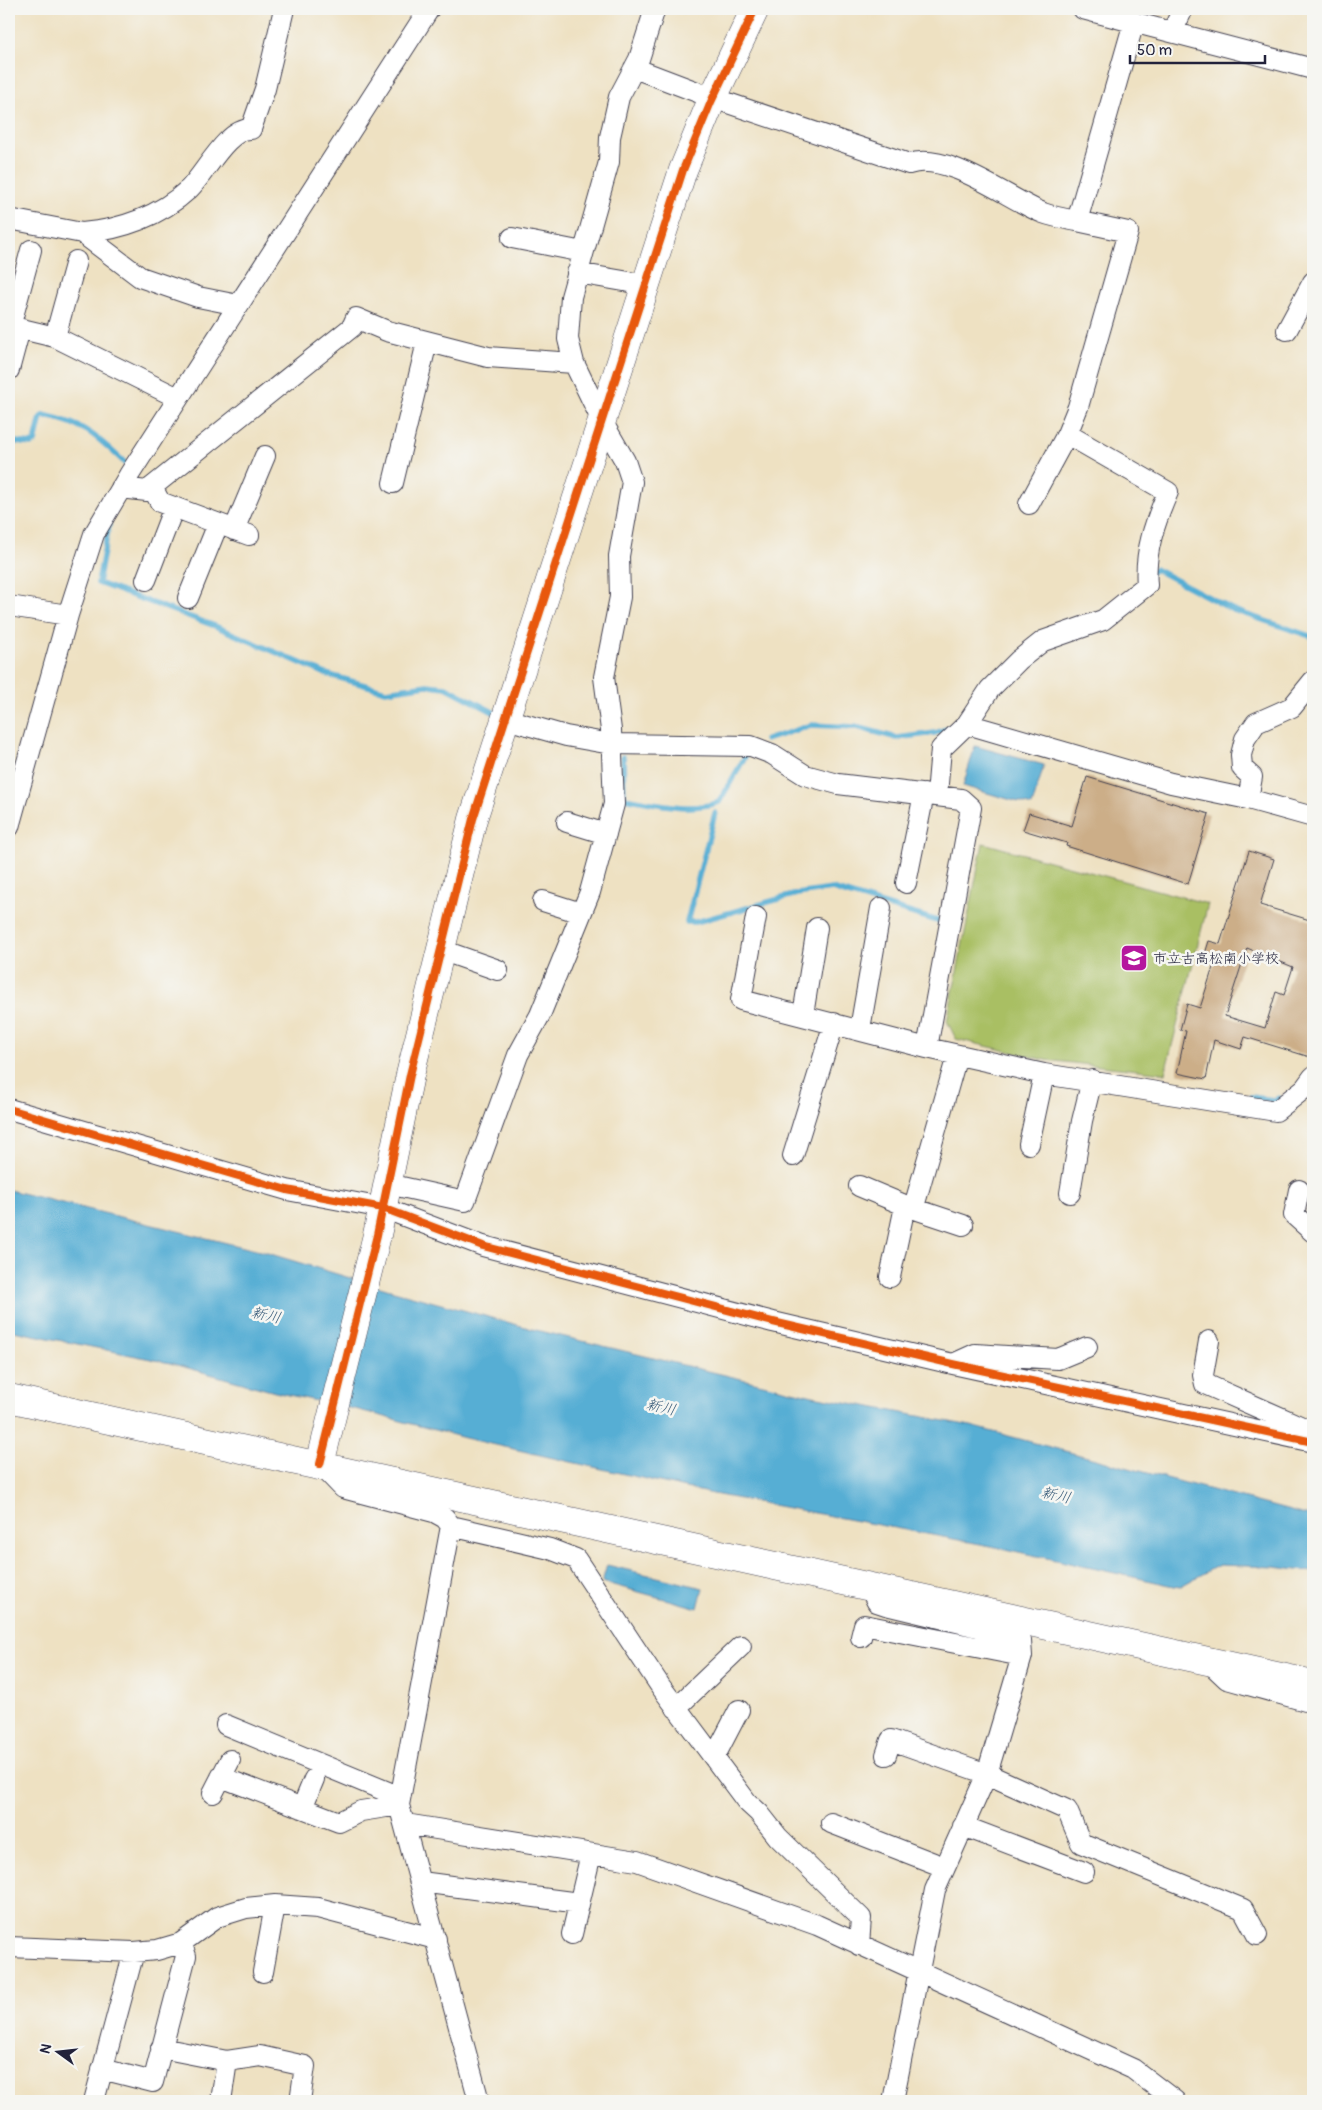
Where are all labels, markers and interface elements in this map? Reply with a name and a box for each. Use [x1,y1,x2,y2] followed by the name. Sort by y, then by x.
[1130,32,1264,64] scale bar
[1137,41,1172,60] text: 50 m
[1119,943,1149,973] school or university icon: 市立古高松南小学校
[1153,950,1279,967] place label: 市立古高松南小学校
[249,1303,283,1328] water label: 新川
[644,1395,678,1420] water label: 新川
[1039,1483,1073,1508] water label: 新川
[32,2028,82,2078] north arrow
[36,2042,55,2056] text: N

